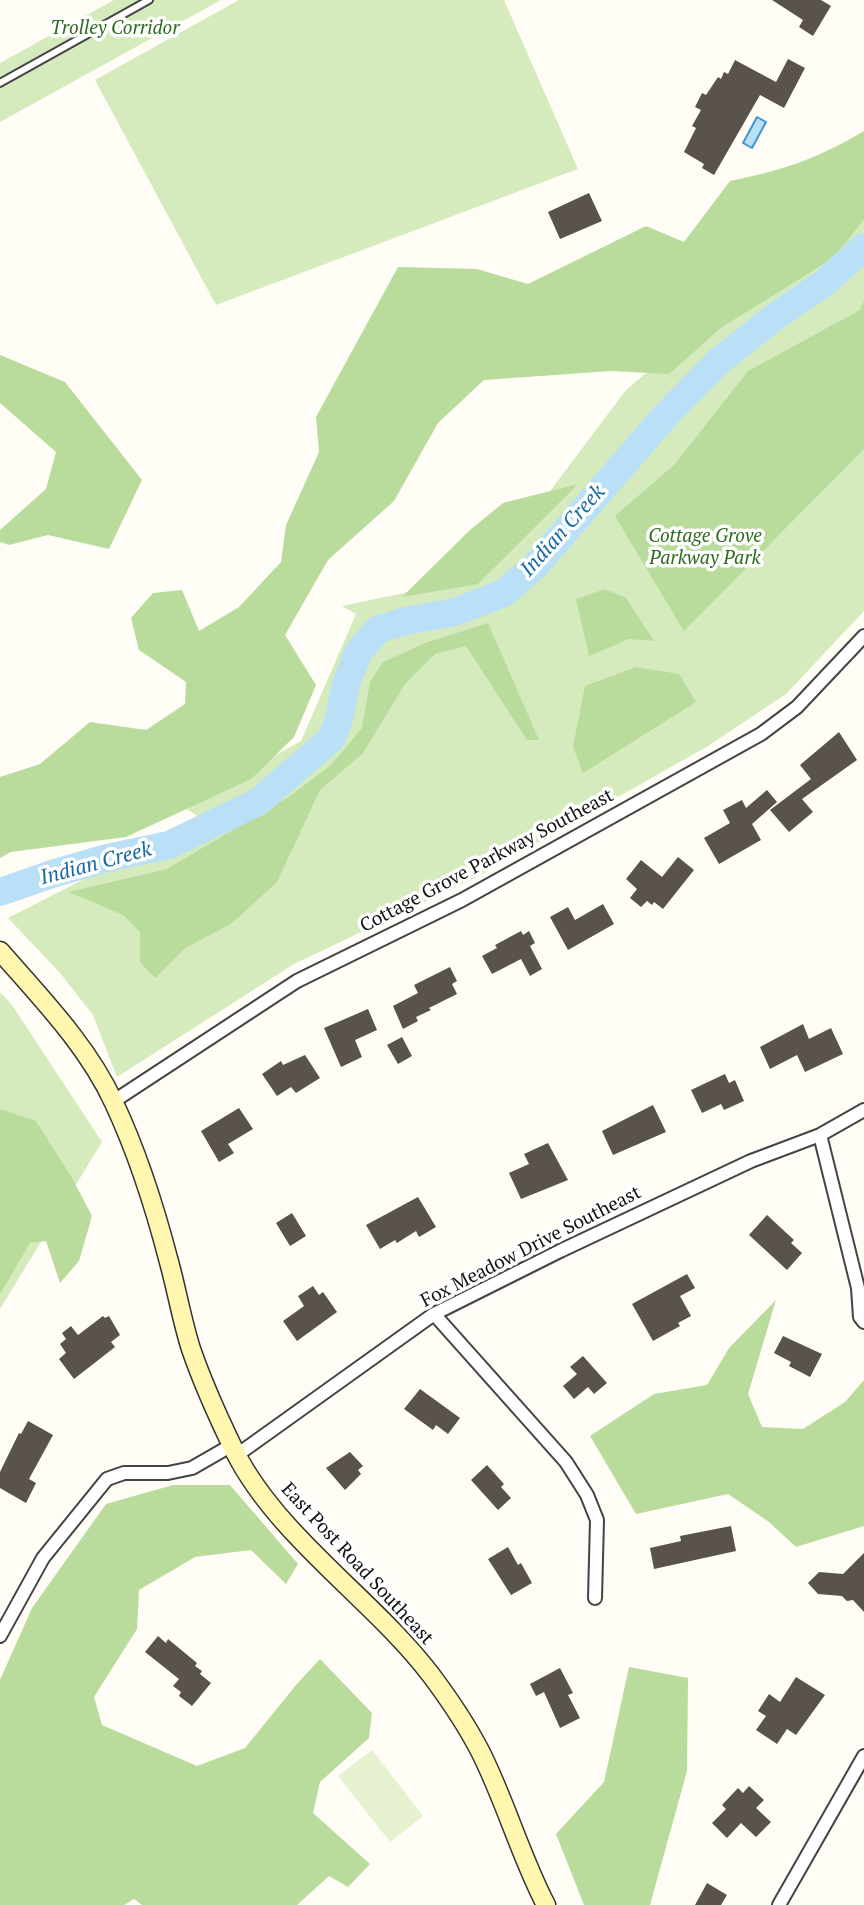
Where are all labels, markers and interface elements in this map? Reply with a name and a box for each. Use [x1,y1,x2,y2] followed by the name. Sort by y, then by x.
[50,18,180,40] park label: Trolley Corridor
[515,480,611,582] water label: Indian Creek
[648,526,762,570] park label: Cottage Grove Parkway Park
[356,784,618,938] street label: Cottage Grove Parkway Southeast
[38,837,154,891] water label: Indian Creek
[417,1181,645,1313] street label: Fox Meadow Drive Southeast
[276,1478,438,1650] street label: East Post Road Southeast

